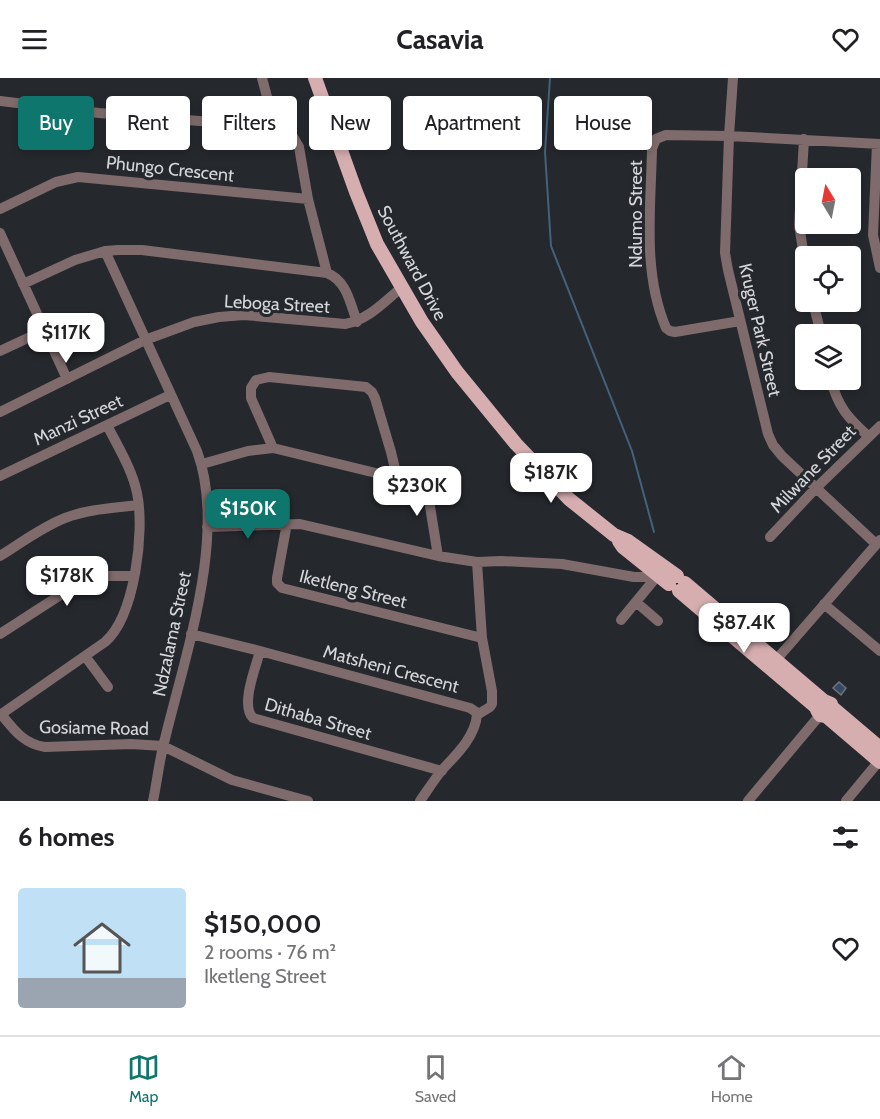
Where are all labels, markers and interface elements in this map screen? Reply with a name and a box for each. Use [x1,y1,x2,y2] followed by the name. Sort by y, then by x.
[18,23,51,56] icon: menu
[396,23,484,56] text: Casavia
[829,23,862,56] icon: heart
[18,96,94,150] chip: Buy
[106,96,190,150] chip: Rent
[202,96,297,150] chip: Filters
[309,96,391,150] chip: New
[403,96,542,150] chip: Apartment
[554,96,652,150] chip: House
[105,151,235,187] street label: Phungo Crescent
[625,160,647,268] street label: Ndumo Street
[795,168,861,234] north arrow
[795,168,861,390] map controls
[372,202,452,324] street label: Southward Drive
[795,246,861,312] button: locate
[734,261,786,399] street label: Kruger Park Street
[224,290,330,318] street label: Leboga Street
[24,313,108,364] pin: $117K
[41,320,91,344] text: $117K
[795,324,861,390] button: layers
[30,390,126,450] street label: Manzi Street
[766,420,860,518] street label: Milwane Street
[509,453,593,504] pin: $187K
[524,460,578,484] text: $187K
[375,466,459,517] pin: $230K
[387,473,447,497] text: $230K
[206,489,290,540] pin: $150K
[220,496,276,520] text: $150K
[25,556,109,607] pin: $178K
[40,563,94,587] text: $178K
[297,565,409,613] street label: Iketleng Street
[148,570,196,698] street label: Ndzalama Street
[695,603,793,654] pin: $87.4K
[713,610,775,634] text: $87.4K
[321,640,461,698] street label: Matsheni Crescent
[262,693,374,745] street label: Dithaba Street
[39,716,149,740] street label: Gosiame Road
[18,821,115,853] text: 6 homes
[829,821,862,854] icon: filters
[204,908,322,940] text: $150,000
[66,912,138,984] icon: home
[829,932,862,965] icon: heart
[204,940,336,964] text: 2 rooms · 76 m²
[204,964,326,988] text: Iketleng Street
[127,1051,160,1106] tab: Map
[415,1051,456,1106] tab: Saved
[711,1051,753,1106] tab: Home

